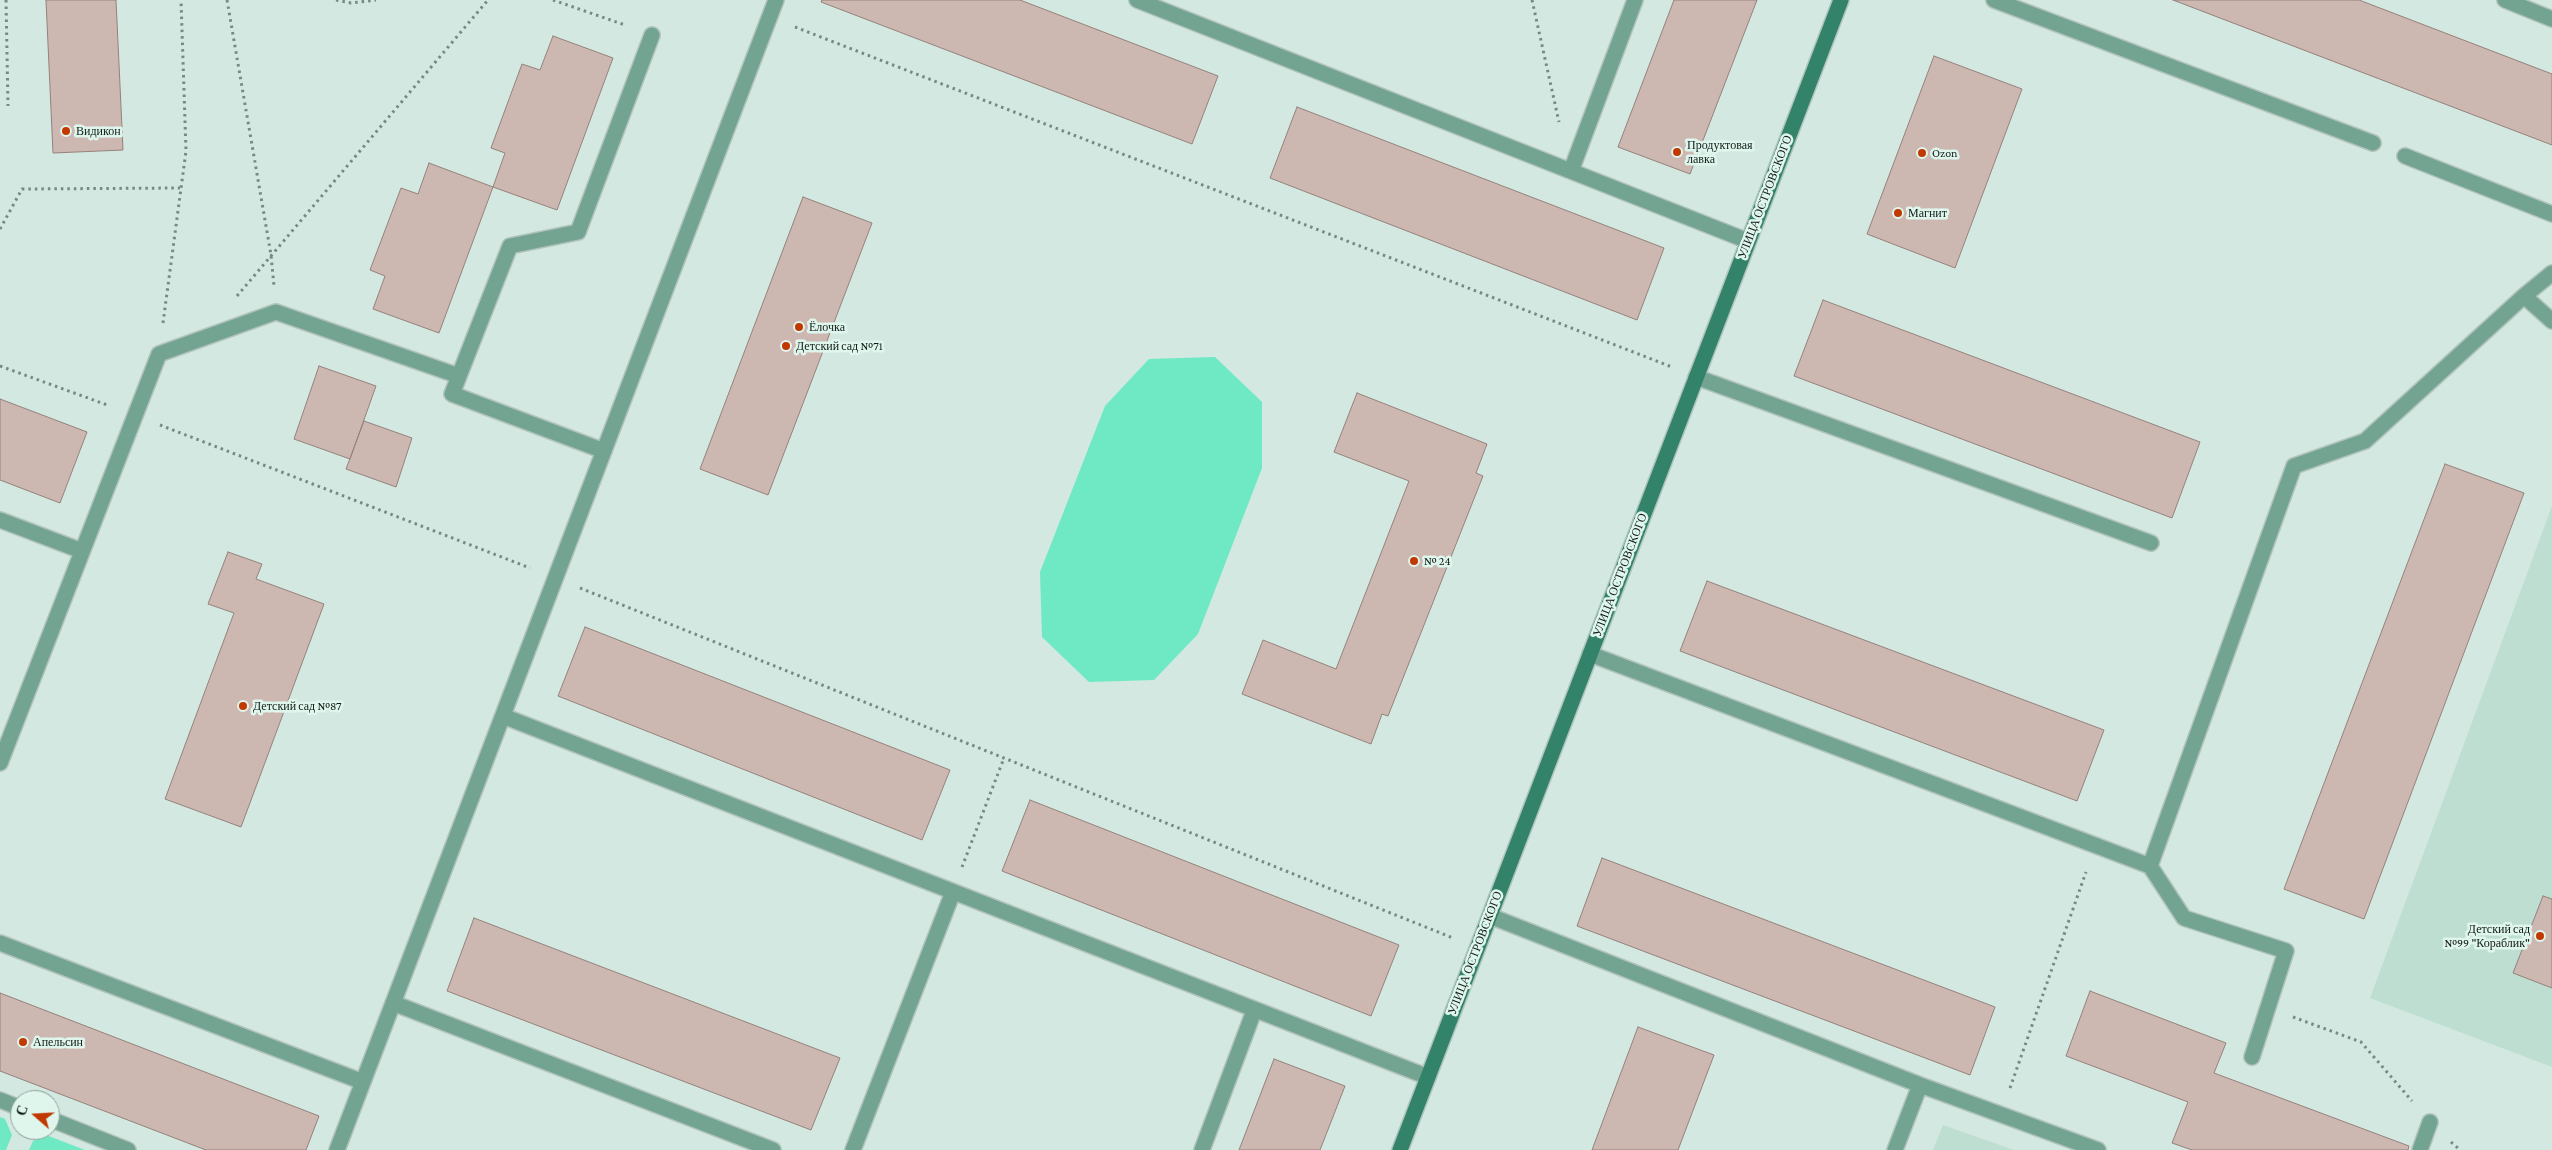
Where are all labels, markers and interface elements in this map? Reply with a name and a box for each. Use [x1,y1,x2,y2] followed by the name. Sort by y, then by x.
[76,124,121,138] place label: Видикон
[60,125,72,137] marker: Видикон
[1735,133,1795,261] street label: УЛИЦА ОСТРОВСКОГО
[1687,138,1753,166] place label: Продуктовая лавка
[1671,146,1683,158] marker: Продуктовая лавка
[1932,146,1958,160] place label: Ozon
[1916,147,1928,159] marker: Ozon
[1908,206,1947,220] place label: Магнит
[1892,207,1904,219] marker: Магнит
[809,320,845,334] place label: Ёлочка
[793,321,805,333] marker: Ёлочка
[796,339,883,353] place label: Детский сад №71
[780,340,792,352] marker: Детский сад №71
[1590,511,1650,639] street label: УЛИЦА ОСТРОВСКОГО
[1424,554,1451,568] place label: № 24
[1408,555,1420,567] marker: № 24
[253,699,342,713] place label: Детский сад №87
[237,700,249,712] marker: Детский сад №87
[1445,889,1505,1017] street label: УЛИЦА ОСТРОВСКОГО
[2444,922,2530,950] place label: Детский сад №99 "Кораблик"
[2534,930,2546,942] marker: Детский сад №99 "Кораблик"
[33,1035,83,1049] place label: Апельсин
[17,1036,29,1048] marker: Апельсин
[10,1090,60,1140] north arrow
[13,1103,31,1118] text: С

